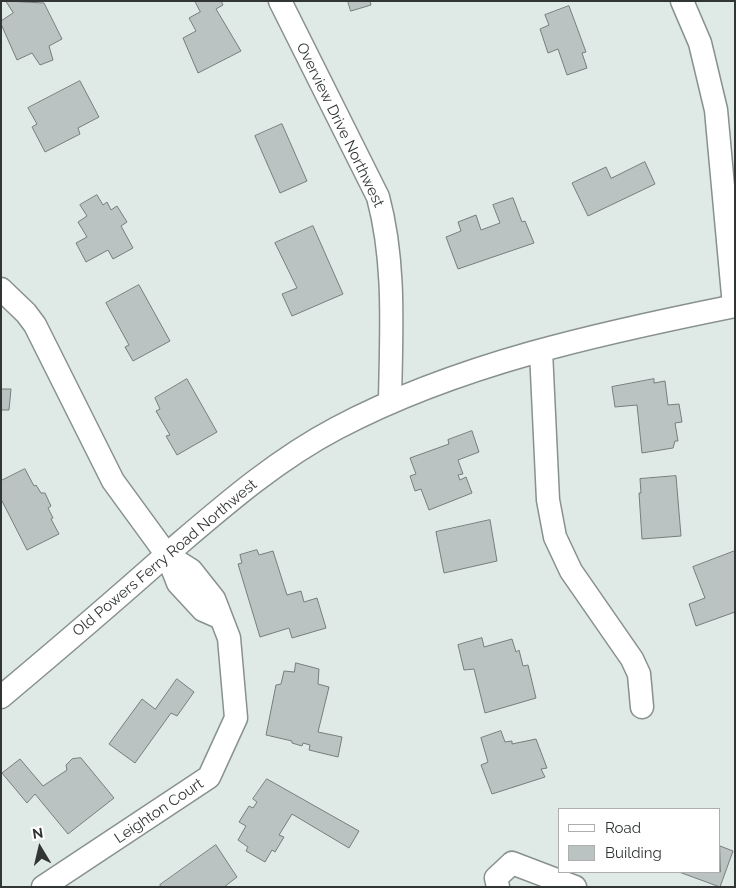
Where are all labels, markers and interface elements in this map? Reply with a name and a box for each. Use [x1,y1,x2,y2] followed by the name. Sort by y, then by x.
[292,40,388,210] street label: Overview Drive Northwest
[69,476,261,640] street label: Old Powers Ferry Road Northwest
[111,775,207,847] street label: Leighton Court
[558,808,721,873] legend
[605,819,641,837] text: Road
[15,823,65,873] north arrow
[31,824,44,842] text: N
[605,844,662,862] text: Building

